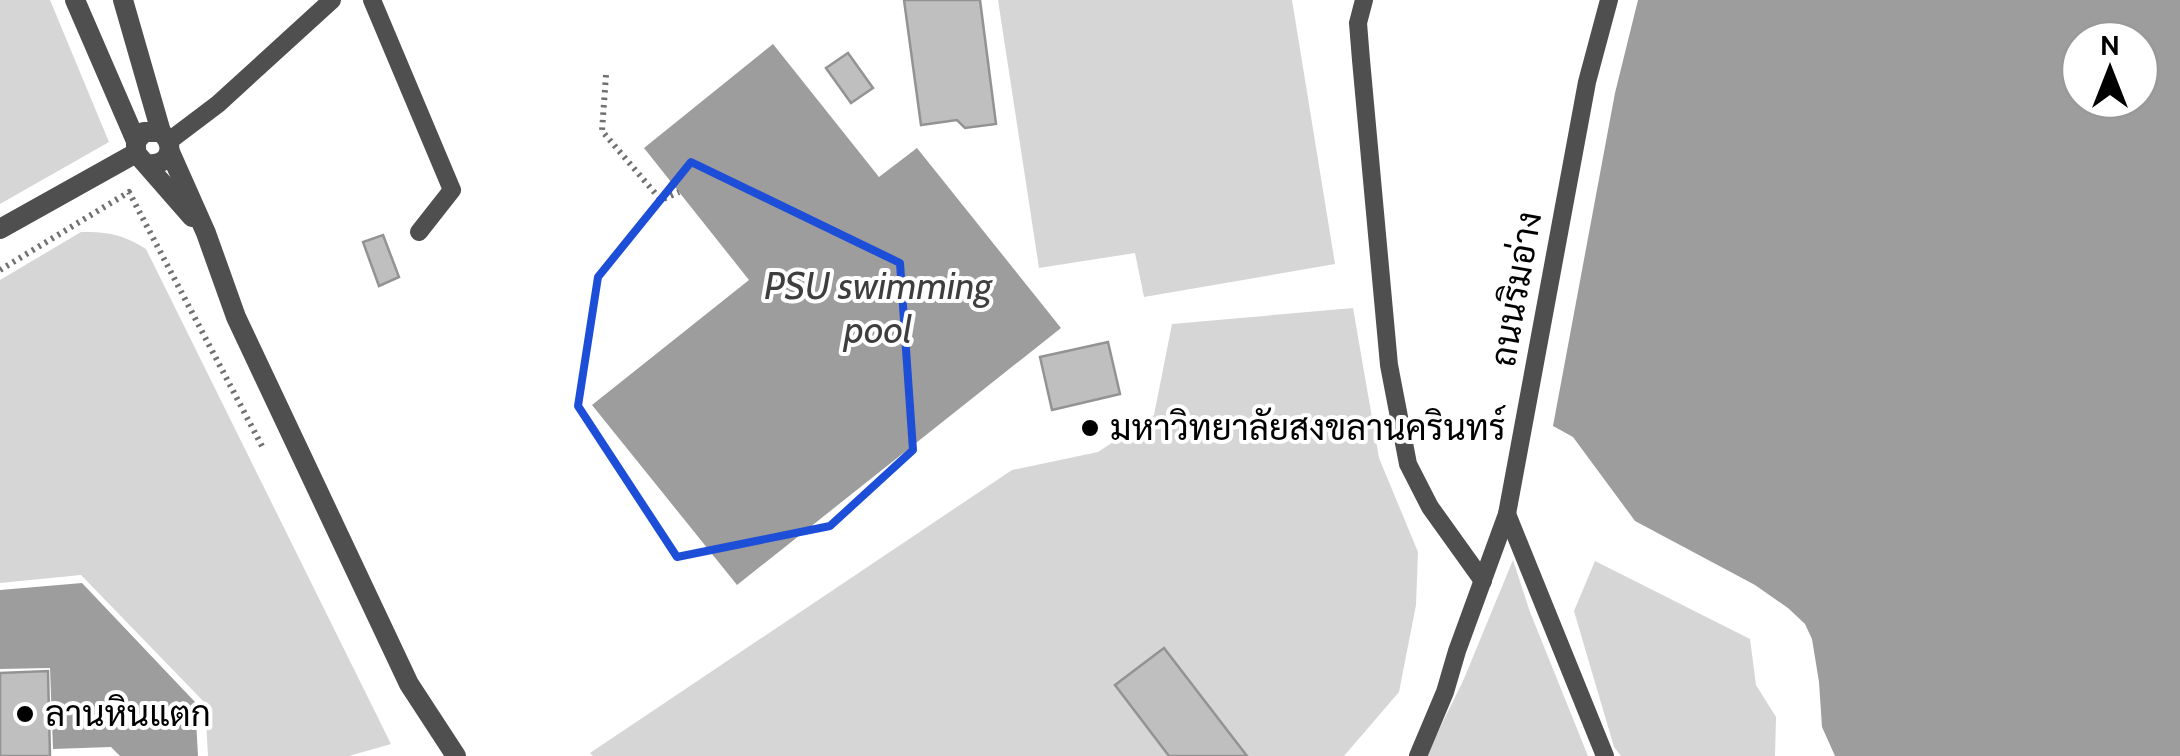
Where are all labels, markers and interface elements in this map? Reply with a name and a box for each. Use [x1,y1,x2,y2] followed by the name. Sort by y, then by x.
[2060,20,2160,120] north arrow
[2100,28,2120,62] text: N
[1481,208,1550,370] street label: ถนนริมอ่าง
[764,262,994,353] water label: PSU swimming pool
[1110,405,1506,449] place label: มหาวิทยาลัยสงขลานครินทร์
[1079,417,1101,439] marker: มหาวิทยาลัยสงขลานครินทร์
[45,692,211,735] place label: ลานหินแตก
[14,703,36,725] marker: ลานหินแตก

